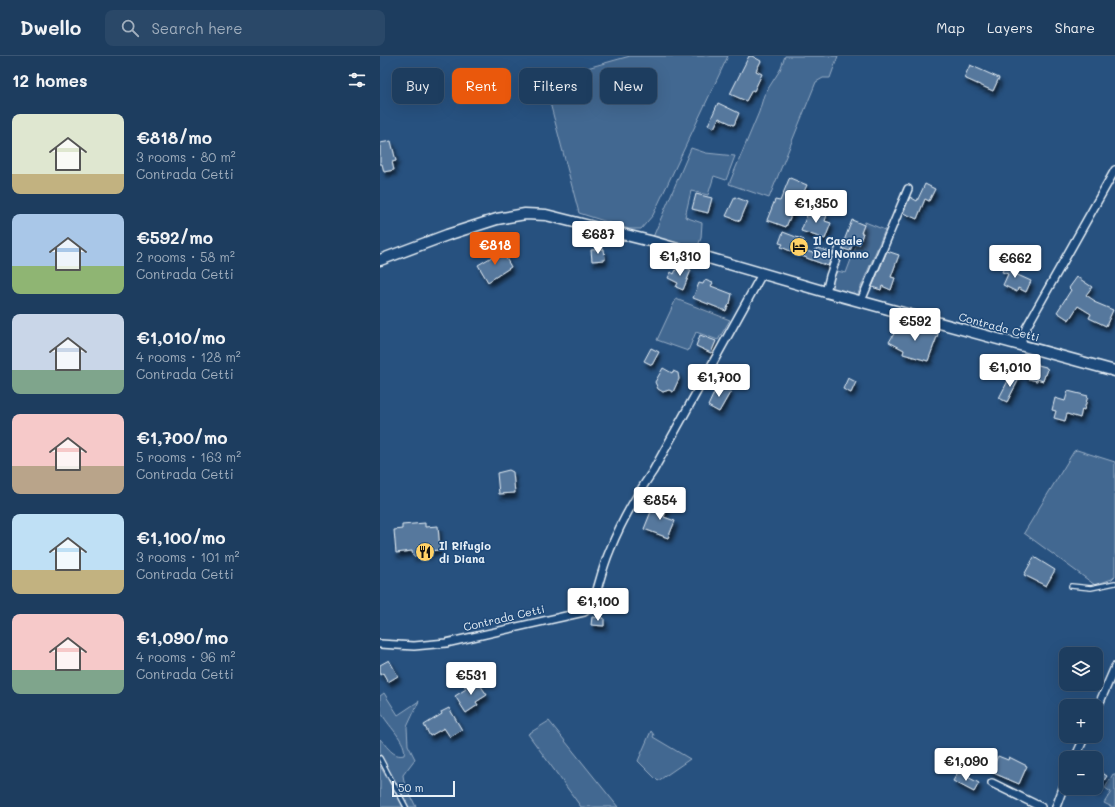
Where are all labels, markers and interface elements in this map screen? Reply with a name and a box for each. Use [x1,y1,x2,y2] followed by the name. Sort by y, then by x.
[105,10,385,46] search box
[20,15,81,40] text: Dwello
[119,17,141,39] icon: search
[151,18,243,38] text: Search here
[936,18,965,37] text: Map
[987,18,1033,37] text: Layers
[1055,18,1095,37] text: Share
[392,68,444,104] chip: Buy
[452,68,511,104] chip: Rent
[519,68,592,104] chip: Filters
[600,68,657,104] chip: New
[12,69,88,91] text: 12 homes
[346,69,368,91] icon: filters
[136,126,212,148] text: €818/mo
[44,130,92,178] icon: home
[136,148,236,165] text: 3 rooms · 80 m²
[136,165,234,182] text: Contrada Cetti
[783,190,849,224] pin: €1,350
[794,194,838,211] text: €1,350
[574,221,622,255] pin: €687
[581,225,615,242] text: €687
[136,226,213,248] text: €592/mo
[44,230,92,278] icon: home
[471,232,519,266] pin: €818
[813,233,869,261] place label: Il Casale Del Nonno
[479,236,511,253] text: €818
[788,236,810,258] hotel icon: Il Casale Del Nonno
[647,243,713,277] pin: €1,310
[991,245,1039,279] pin: €662
[659,247,701,264] text: €1,310
[136,248,235,265] text: 2 rooms · 58 m²
[998,249,1032,266] text: €662
[136,265,234,282] text: Contrada Cetti
[891,308,939,342] pin: €592
[957,309,1041,344] street label: Contrada Cetti
[898,312,932,329] text: €592
[136,326,226,348] text: €1,010/mo
[44,330,92,378] icon: home
[136,348,241,365] text: 4 rooms · 128 m²
[977,354,1043,388] pin: €1,010
[989,358,1031,375] text: €1,010
[686,364,752,398] pin: €1,700
[136,365,234,382] text: Contrada Cetti
[697,368,741,385] text: €1,700
[136,426,228,448] text: €1,700/mo
[44,430,92,478] icon: home
[136,448,241,465] text: 5 rooms · 163 m²
[136,465,234,482] text: Contrada Cetti
[636,487,684,521] pin: €854
[643,491,677,508] text: €854
[136,526,226,548] text: €1,100/mo
[44,530,92,578] icon: home
[439,538,491,566] place label: Il Rifugio di Diana
[414,541,436,563] restaurant icon: Il Rifugio di Diana
[136,548,239,565] text: 3 rooms · 101 m²
[136,565,234,582] text: Contrada Cetti
[565,588,631,622] pin: €1,100
[577,592,619,609] text: €1,100
[462,601,546,634] street label: Contrada Cetti
[136,626,228,648] text: €1,090/mo
[44,630,92,678] icon: home
[1059,647,1103,795] map controls
[1059,647,1103,691] button: layers
[136,648,235,665] text: 4 rooms · 96 m²
[447,662,495,696] pin: €531
[136,665,234,682] text: Contrada Cetti
[455,666,487,683] text: €531
[1059,699,1103,743] button: +
[933,748,999,782] pin: €1,090
[1059,751,1103,795] button: −
[944,752,988,769] text: €1,090
[392,779,455,798] scale bar
[398,780,424,795] text: 50 m

